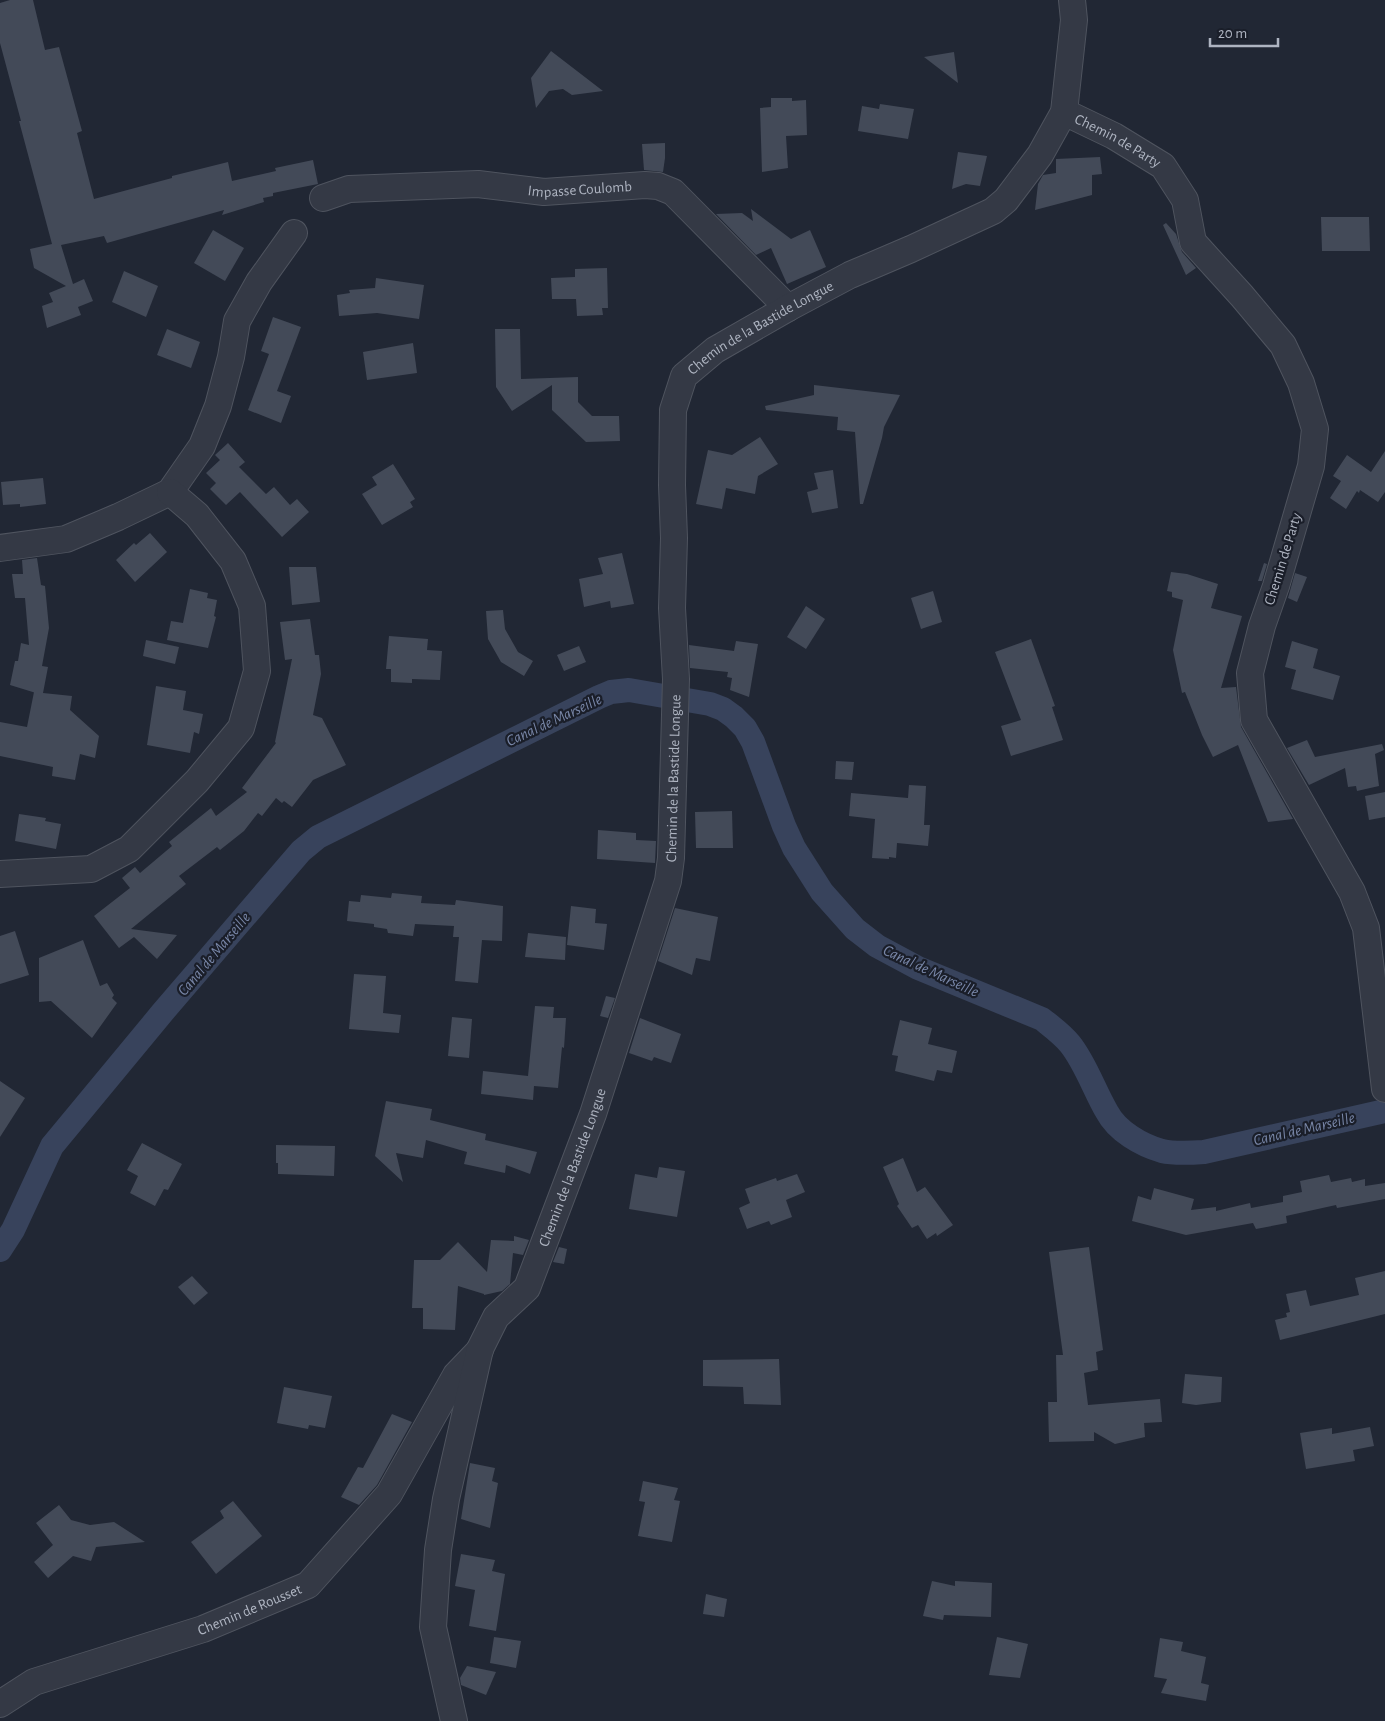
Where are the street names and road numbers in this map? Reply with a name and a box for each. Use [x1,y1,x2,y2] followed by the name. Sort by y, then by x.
[1073,111,1164,171] street label: Chemin de Party
[527,178,633,200] street label: Impasse Coulomb
[684,278,836,377] street label: Chemin de la Bastide Longue
[1262,510,1304,607] street label: Chemin de Party
[663,694,683,863] street label: Chemin de la Bastide Longue
[536,1086,608,1249] street label: Chemin de la Bastide Longue
[196,1581,304,1638] street label: Chemin de Rousset

